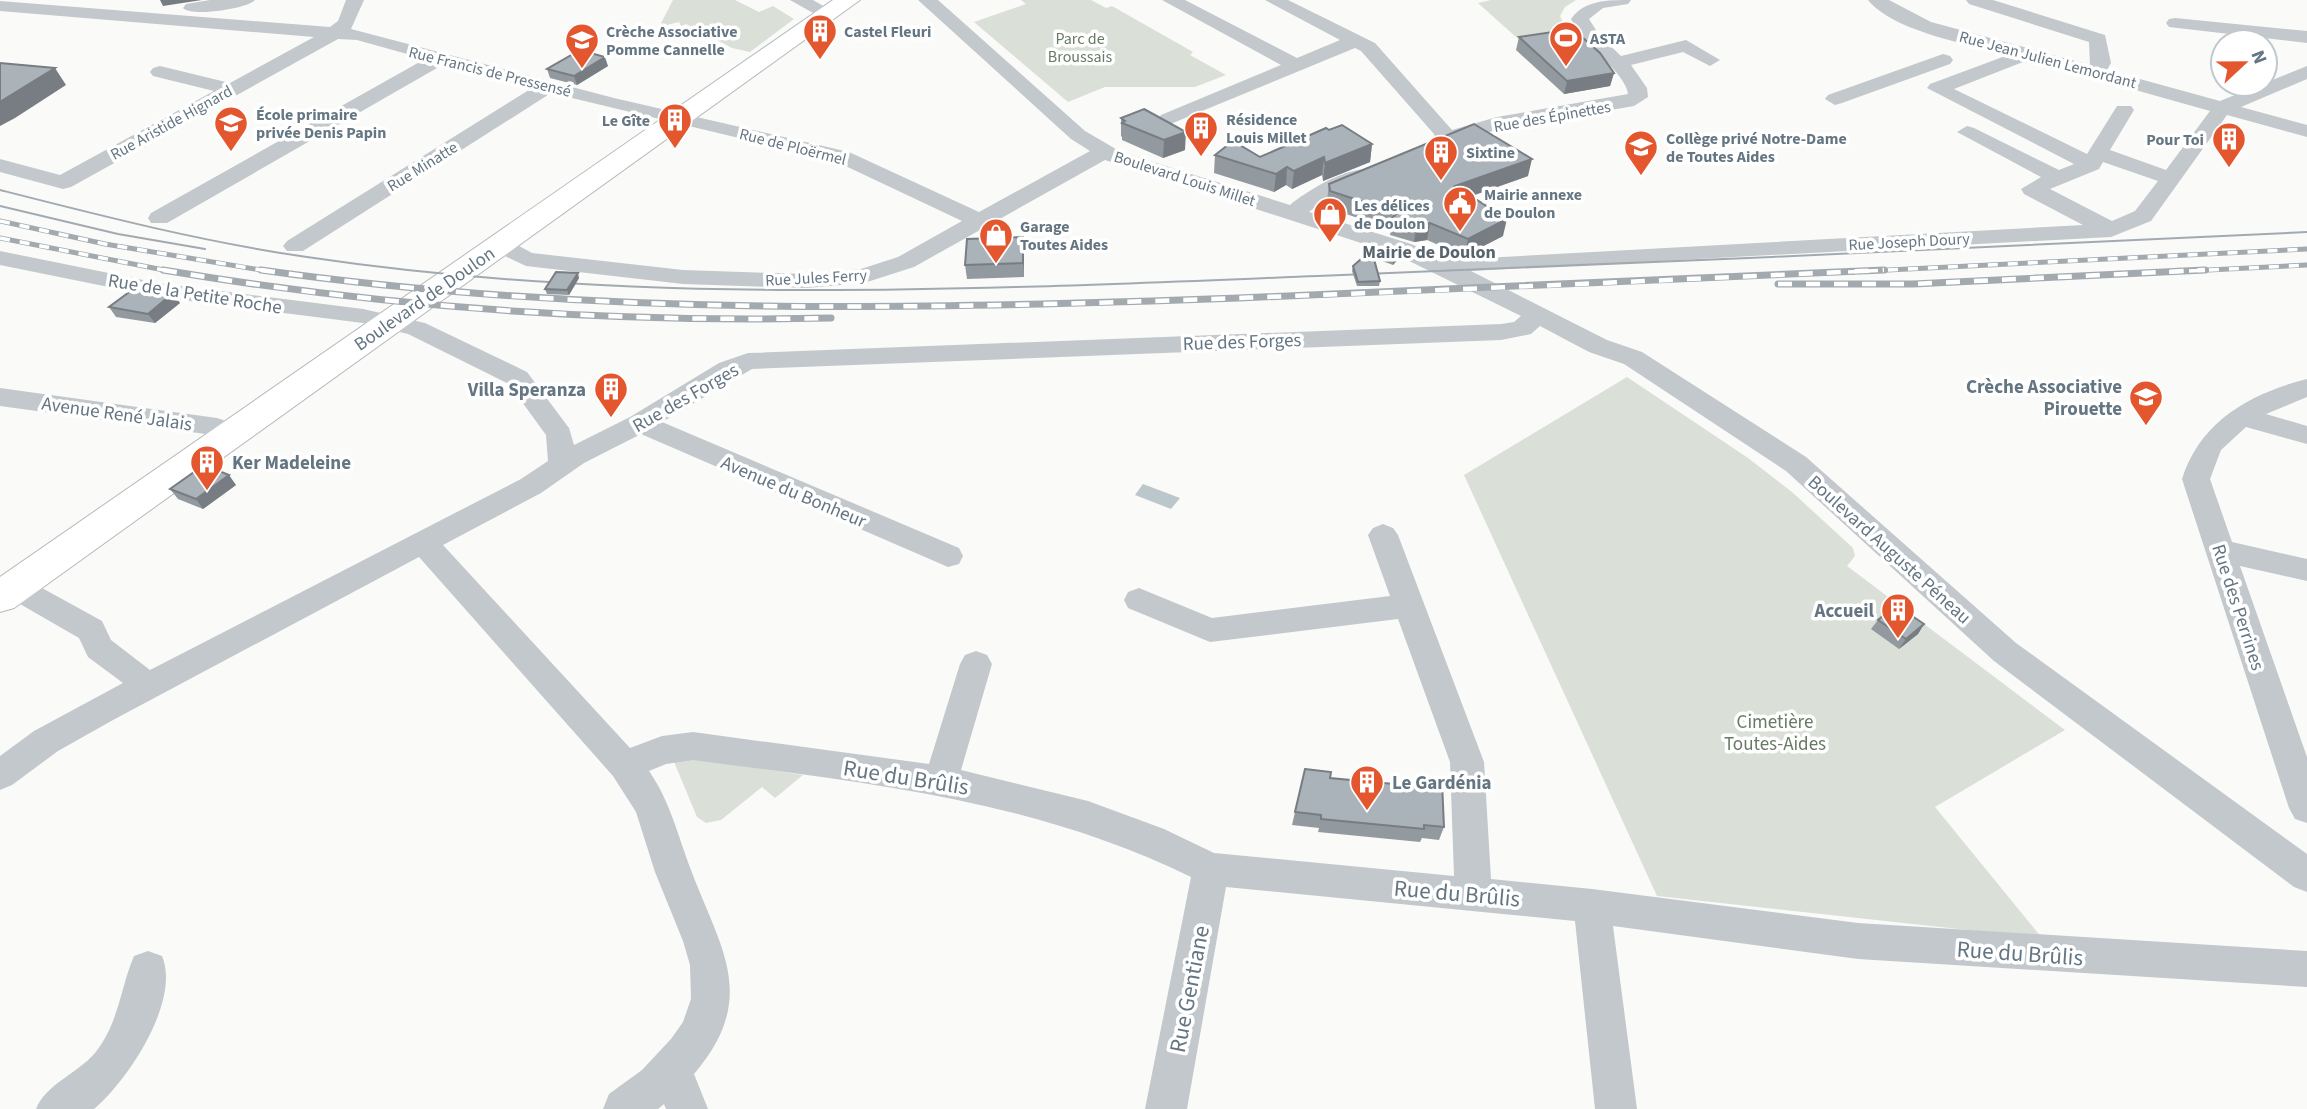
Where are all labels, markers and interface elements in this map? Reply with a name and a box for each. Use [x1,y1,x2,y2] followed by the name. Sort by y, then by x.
[801,12,839,61] building icon: Castel Fleuri
[1547,19,1585,68] sports icon: ASTA
[563,21,601,70] school or university icon: Crèche Associative Pomme Cannelle
[606,21,737,61] place label: Crèche Associative Pomme Cannelle
[844,21,932,43] place label: Castel Fleuri
[1957,26,2139,94] street label: Rue Jean Julien Lemordant
[1048,28,1112,68] park label: Parc de Broussais
[1589,28,1626,50] place label: ASTA
[2209,28,2279,98] north arrow
[406,41,573,103] street label: Rue Francis de Pressensé
[2243,46,2273,68] text: N
[107,80,236,166] street label: Rue Aristide Hignard
[1492,96,1613,138] street label: Rue des Épinettes
[656,101,694,150] building icon: Le Gîte
[212,104,250,153] school or university icon: École primaire privée Denis Papin
[256,104,386,144] place label: École primaire privée Denis Papin
[1182,109,1220,158] building icon: Résidence Louis Millet
[1226,109,1307,149] place label: Résidence Louis Millet
[602,110,650,132] place label: Le Gîte
[2210,120,2248,169] building icon: Pour Toi
[737,123,849,171] street label: Rue de Ploërmel
[1622,128,1660,177] school or university icon: Collège privé Notre-Dame de Toutes Aides
[1666,128,1847,168] place label: Collège privé Notre-Dame de Toutes Aides
[2146,129,2204,151] place label: Pour Toi
[1422,133,1460,182] building icon: Sixtine
[383,136,462,197] street label: Rue Minatte
[1466,142,1515,164] place label: Sixtine
[1111,146,1259,212] street label: Boulevard Louis Millet
[1441,184,1479,233] public building icon: Mairie annexe de Doulon
[1484,184,1582,224] place label: Mairie annexe de Doulon
[1311,195,1349,244] shop icon: Les délices de Doulon
[1354,195,1430,235] place label: Les délices de Doulon
[977,216,1015,265] shop icon: Garage Toutes Aides
[1020,216,1108,256] place label: Garage Toutes Aides
[1848,228,1971,256] street label: Rue Joseph Doury
[349,240,501,358] street label: Boulevard de Doulon
[1362,240,1496,265] district label: Mairie de Doulon
[765,264,868,292] street label: Rue Jules Ferry
[106,267,284,322] street label: Rue de la Petite Roche
[1182,327,1302,358] street label: Rue des Forges
[628,357,744,440] street label: Rue des Forges
[592,370,630,419] building icon: Villa Speranza
[1966,374,2122,423] place label: Crèche Associative Pirouette
[467,377,586,404] place label: Villa Speranza
[2127,378,2165,427] school or university icon: Crèche Associative Pirouette
[40,391,194,438] street label: Avenue René Jalais
[188,443,226,492] building icon: Ker Madeleine
[232,450,351,477] place label: Ker Madeleine
[717,450,871,535] street label: Avenue du Bonheur
[1801,469,1977,631] street label: Boulevard Auguste Péneau
[2204,541,2271,674] street label: Rue des Perrines
[1879,591,1917,640] building icon: Accueil
[1814,598,1875,625] place label: Accueil
[1724,709,1826,758] park label: Cimetière Toutes-Aides
[841,751,971,804] street label: Rue du Brûlis
[1348,763,1386,812] building icon: Le Gardénia
[1392,770,1492,797] place label: Le Gardénia
[1392,872,1521,915] street label: Rue du Brûlis
[1161,923,1218,1055] street label: Rue Gentiane
[1956,933,2084,974] street label: Rue du Brûlis

